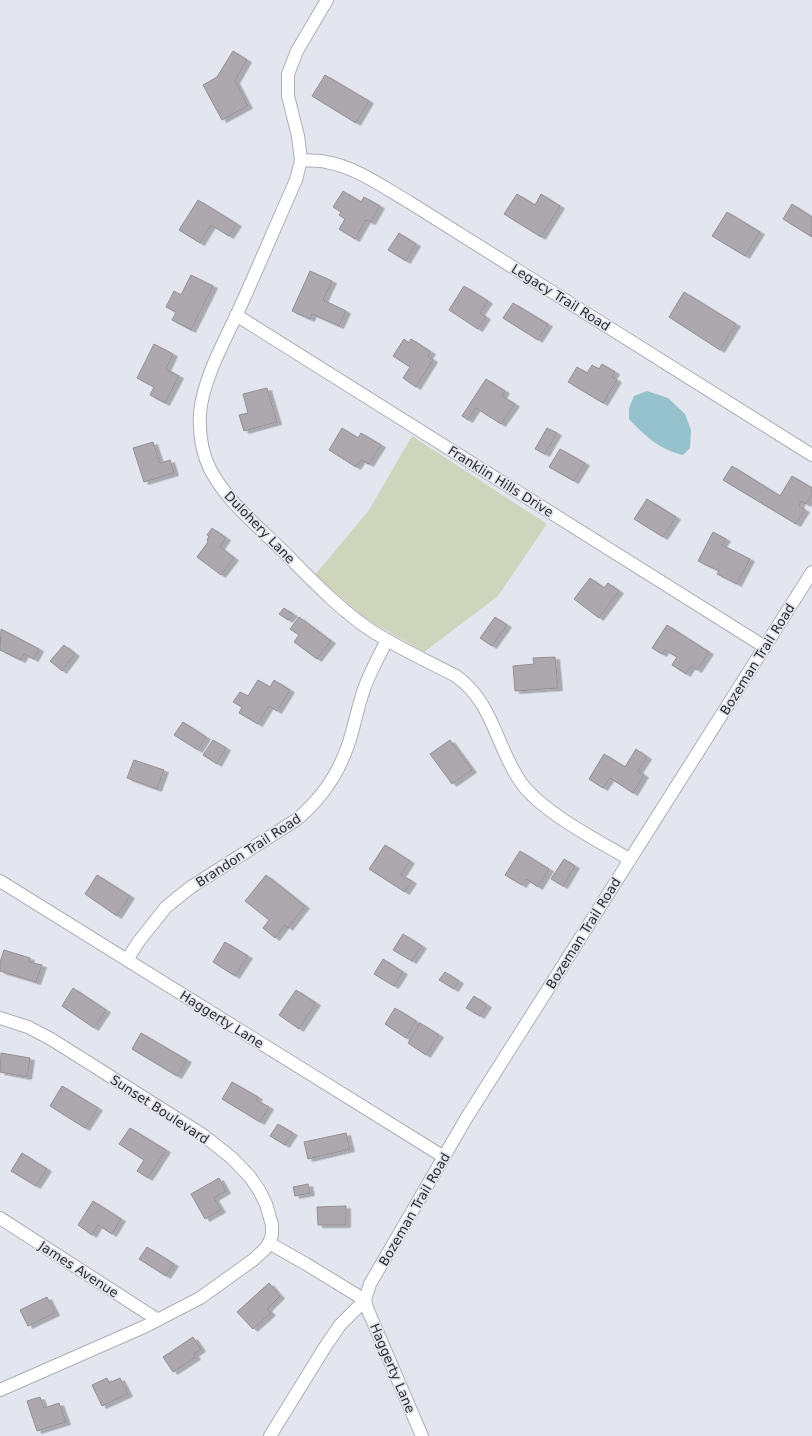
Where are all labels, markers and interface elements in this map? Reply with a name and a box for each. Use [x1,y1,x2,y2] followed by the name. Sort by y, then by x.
[509,261,613,334] street label: Legacy Trail Road
[445,443,556,520] street label: Franklin Hills Drive
[221,488,298,567] street label: Dulohery Lane
[717,601,798,718] street label: Bozeman Trail Road
[193,811,304,890] street label: Brandon Trail Road
[543,875,624,992] street label: Bozeman Trail Road
[177,988,266,1051] street label: Haggerty Lane
[108,1072,212,1147] street label: Sunset Boulevard
[376,1150,453,1268] street label: Bozeman Trail Road
[35,1238,121,1301] street label: James Avenue
[367,1321,418,1415] street label: Haggerty Lane

